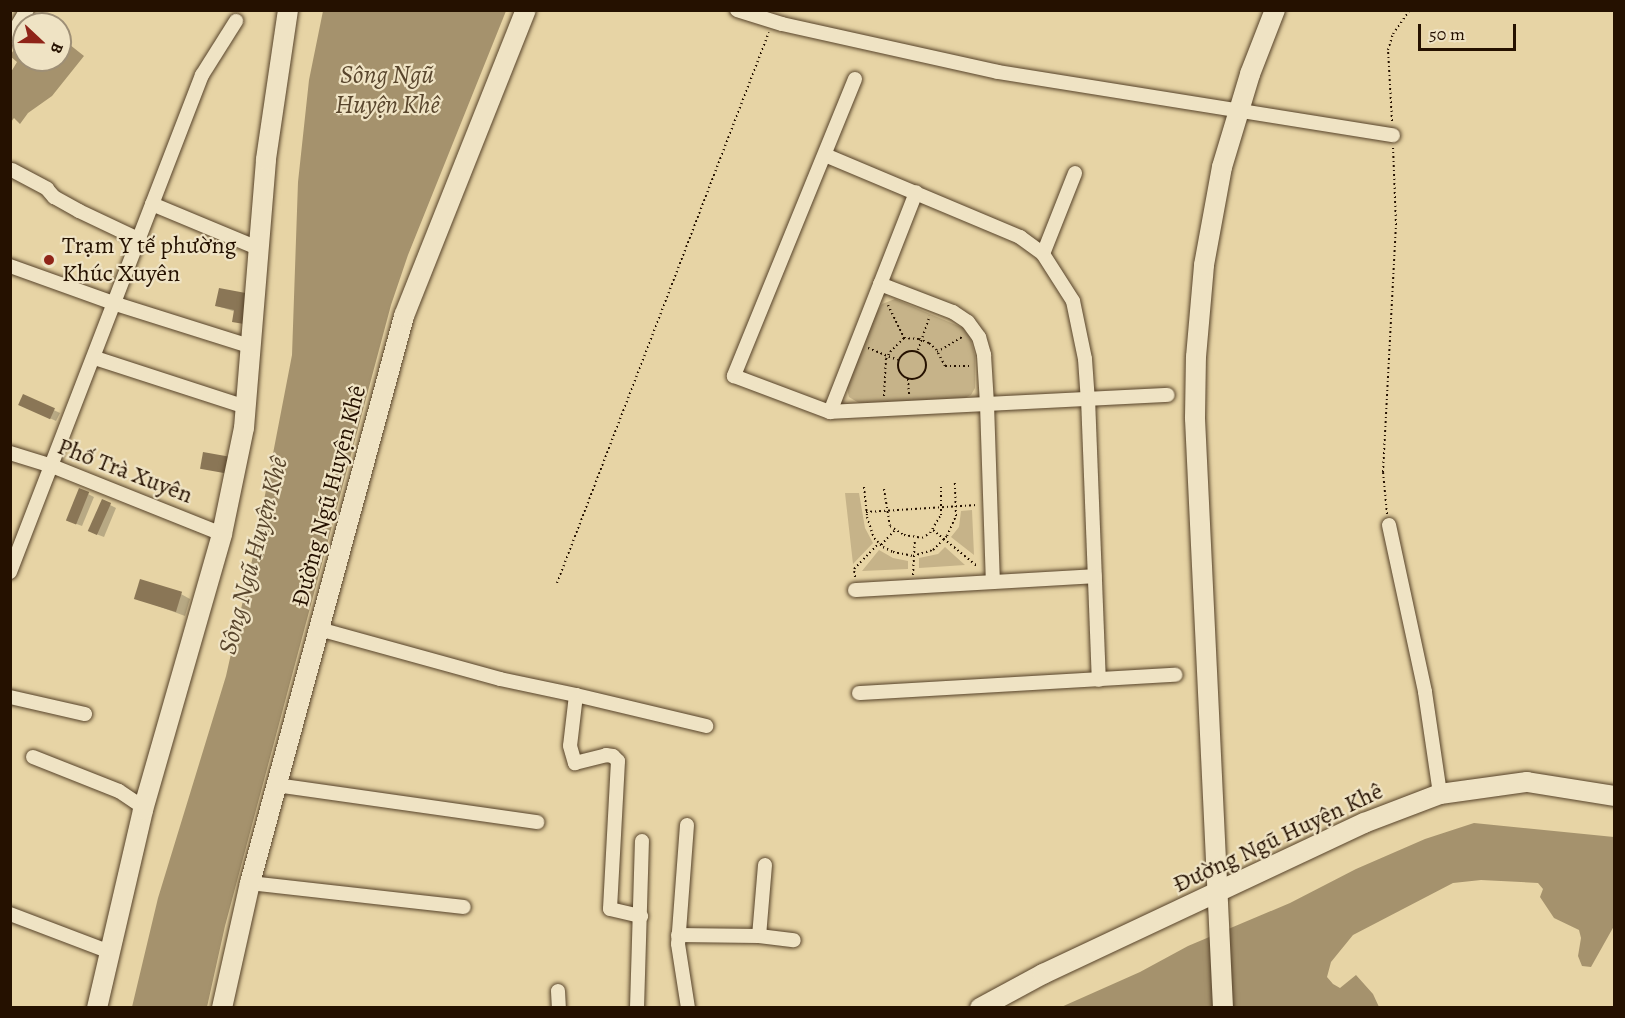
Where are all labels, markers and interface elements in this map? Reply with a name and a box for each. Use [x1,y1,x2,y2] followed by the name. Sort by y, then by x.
[12,12,72,72] north arrow
[1421,12,1518,50] scale bar
[1429,22,1465,46] text: 50 m
[45,39,69,57] text: B
[335,59,439,120] water label: Sông Ngũ Huyện Khê
[62,232,237,288] place label: Trạm Y tế phường Khúc Xuyên
[40,251,58,269] marker: Trạm Y tế phường Khúc Xuyên
[286,382,372,610] street label: Đường Ngũ Huyện Khê
[53,432,197,510] street label: Phố Trà Xuyên
[212,454,294,658] water label: Sông Ngũ Huyện Khê
[1169,777,1387,899] street label: Đường Ngũ Huyện Khê

